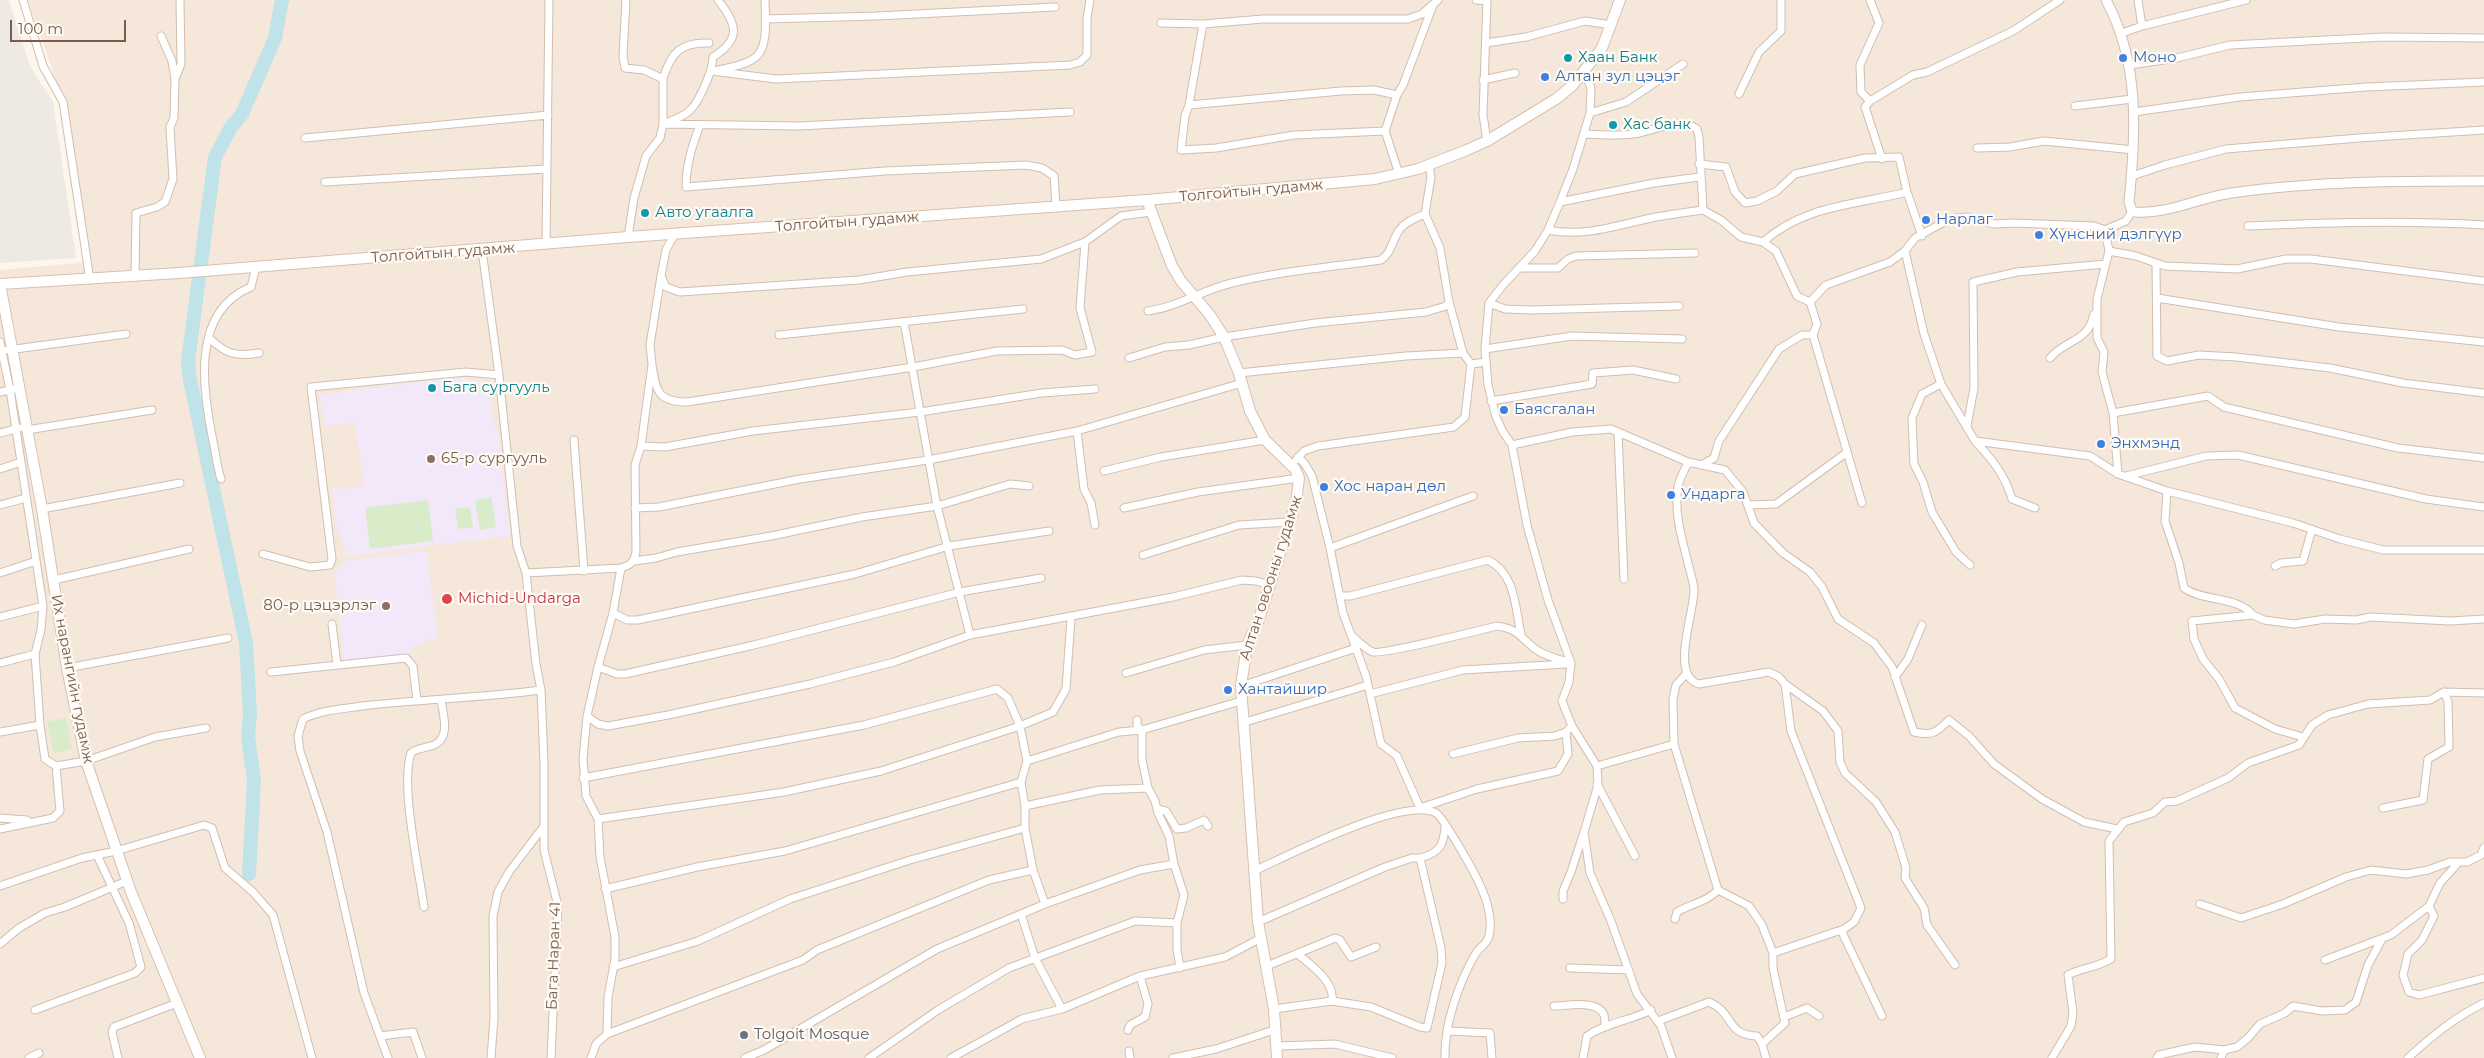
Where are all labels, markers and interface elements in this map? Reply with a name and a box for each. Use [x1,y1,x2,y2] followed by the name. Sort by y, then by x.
[12,10,129,42] scale bar
[18,19,63,38] text: 100 m
[1578,49,1658,67] place label: Хаан Банк
[2133,49,2177,67] place label: Моно
[1562,52,1574,64] marker: Хаан Банк
[2117,52,2129,64] marker: Моно
[1555,68,1680,86] place label: Алтан зул цэцэг
[1539,71,1551,83] marker: Алтан зул цэцэг
[1623,116,1691,134] place label: Хас банк
[1607,119,1619,131] marker: Хас банк
[1178,176,1324,206] street label: Толгойтын гудамж
[655,204,754,222] place label: Авто угаалга
[639,207,651,219] marker: Авто угаалга
[774,208,920,236] street label: Толгойтын гудамж
[1936,211,1993,229] place label: Нарлаг
[1920,214,1932,226] marker: Нарлаг
[2049,226,2182,244] place label: Хүнсний дэлгүүр
[2033,229,2045,241] marker: Хүнсний дэлгүүр
[370,239,516,267] street label: Толгойтын гудамж
[442,379,550,397] place label: Бага сургууль
[426,382,438,394] marker: Бага сургууль
[1514,401,1595,419] place label: Баясгалан
[1498,404,1510,416] marker: Баясгалан
[2111,435,2180,453] place label: Энхмэнд
[2095,438,2107,450] marker: Энхмэнд
[441,450,547,468] place label: 65-р сургууль
[425,453,437,465] marker: 65-р сургууль
[1334,478,1446,496] place label: Хос наран дөл
[1318,481,1330,493] marker: Хос наран дөл
[1681,486,1745,504] place label: Ундарга
[1665,489,1677,501] marker: Ундарга
[1236,493,1306,663] street label: Алтан овооны гудамж
[458,590,581,608] place label: Michid-Undarga
[440,592,454,606] marker: Michid-Undarga
[47,593,97,765] street label: Их нарангийн гудамж
[263,597,376,615] place label: 80-р цэцэрлэг
[380,600,392,612] marker: 80-р цэцэрлэг
[1238,681,1327,699] place label: Хантайшир
[1222,684,1234,696] marker: Хантайшир
[543,901,565,1011] street label: Бага Наран 41
[754,1026,869,1044] place label: Tolgoit Mosque
[738,1029,750,1041] marker: Tolgoit Mosque

